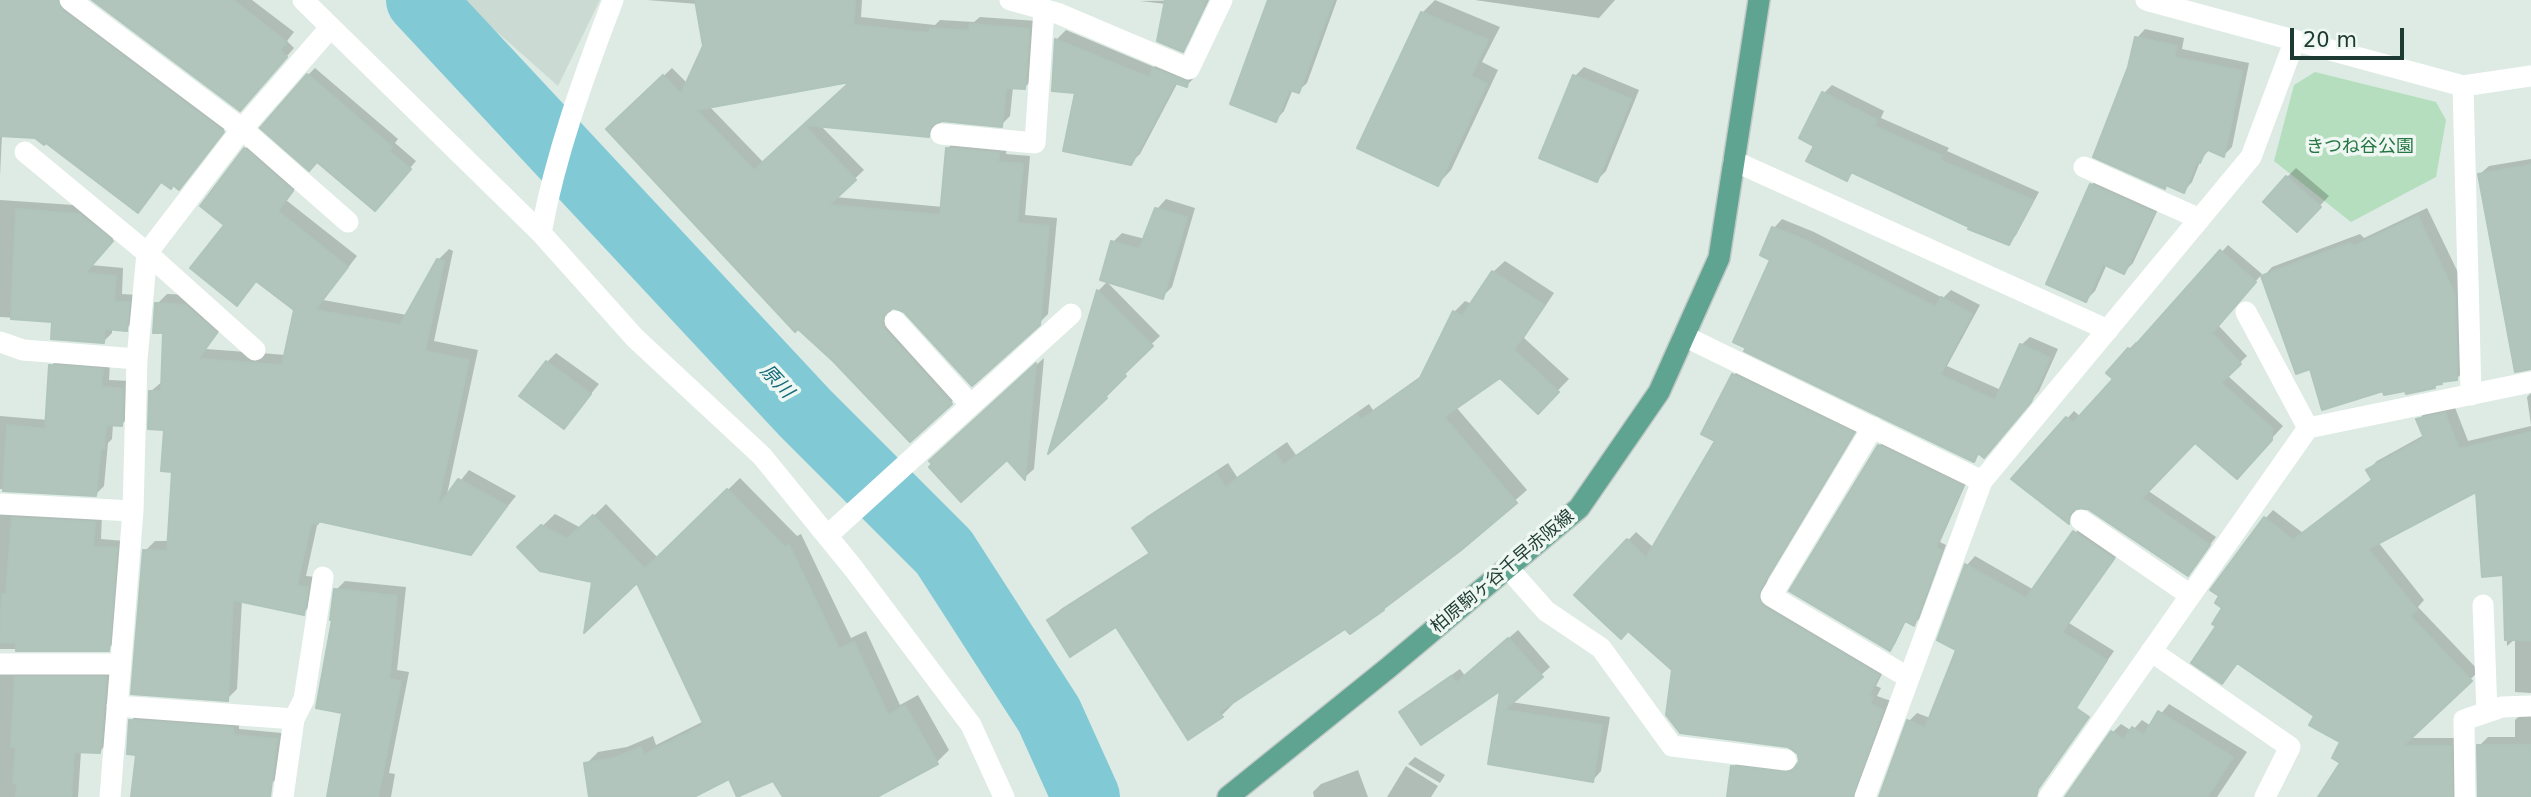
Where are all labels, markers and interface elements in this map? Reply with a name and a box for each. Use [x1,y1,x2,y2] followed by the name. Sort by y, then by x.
[2293,14,2407,58] scale bar
[2303,28,2357,52] text: 20 m
[2306,136,2414,158] park label: きつね谷公園
[755,360,797,404] water label: 原川
[1427,506,1579,638] street label: 柏原駒ヶ谷千早赤阪線

